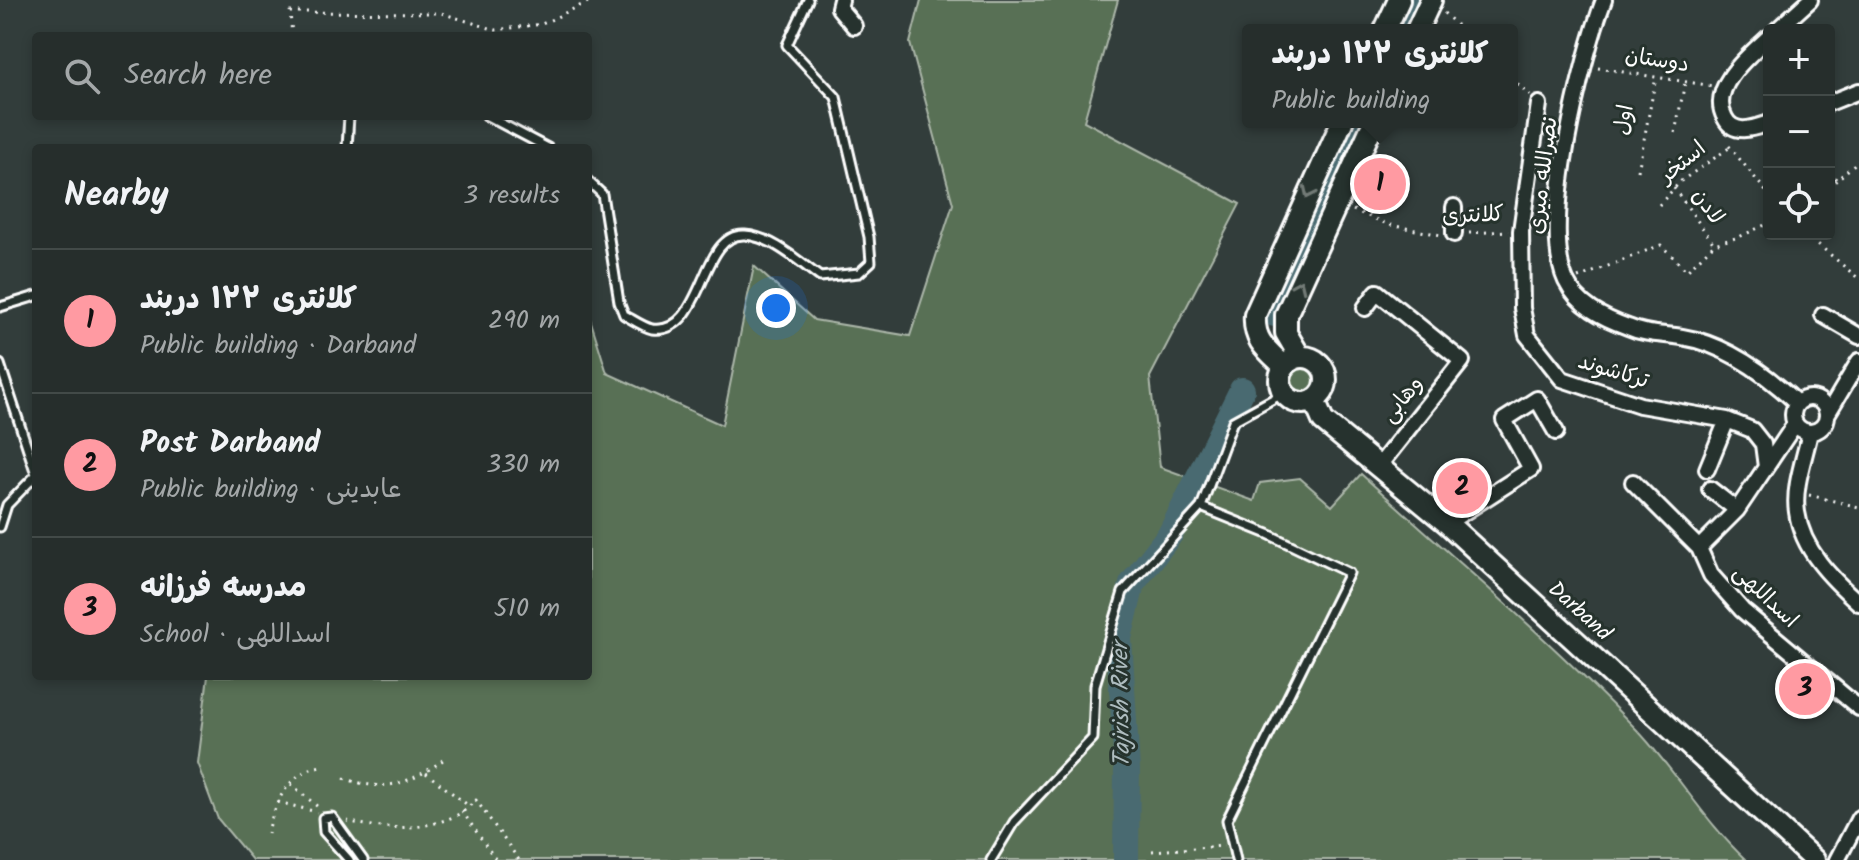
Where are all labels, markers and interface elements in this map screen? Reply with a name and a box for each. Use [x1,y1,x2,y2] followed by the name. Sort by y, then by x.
[1242,24,1518,128] popup
[1763,24,1835,240] map controls
[1763,24,1835,96] button: +
[1271,31,1489,79] text: کلانتری ۱۲۲ دربند
[32,32,592,120] search box
[1622,39,1692,83] street label: دوستان
[124,52,272,100] text: Search here
[60,54,104,98] icon: search
[1271,80,1430,122] text: Public building
[1763,96,1835,168] button: −
[1605,102,1645,138] street label: اول
[1519,114,1569,236] street label: نصرالله میری
[1650,133,1715,195] street label: استخر
[1354,154,1406,214] pin: 1
[1763,168,1835,240] button: locate
[64,169,169,223] text: Nearby
[463,175,560,217] text: 3 results
[1682,181,1732,233] street label: لادن
[1303,184,1319,199] one-way arrow
[1441,197,1505,235] street label: کلانتری
[140,276,357,324] text: کلانتری ۱۲۲ دربند
[1289,279,1305,293] one-way arrow
[756,288,796,328] your location
[86,300,94,342] text: 1
[488,300,560,342] text: 290 m
[140,325,416,367] text: Public building · Darband
[1573,345,1653,399] street label: ترکاشوند
[1373,369,1433,431] street label: وهابی
[140,420,320,468] text: Post Darband
[82,444,98,486] text: 2
[486,444,560,486] text: 330 m
[1436,458,1488,518] pin: 2
[140,469,402,511] text: Public building · عابدینی
[1724,557,1806,637] street label: اسداللهی
[140,564,307,612] text: مدرسه فرزانه
[1539,573,1620,651] street label: Darband
[83,588,97,630] text: 3
[494,588,560,630] text: 510 m
[140,614,331,656] text: School · اسداللهی
[1101,637,1143,768] water label: Tajrish River
[1779,659,1831,719] pin: 3

